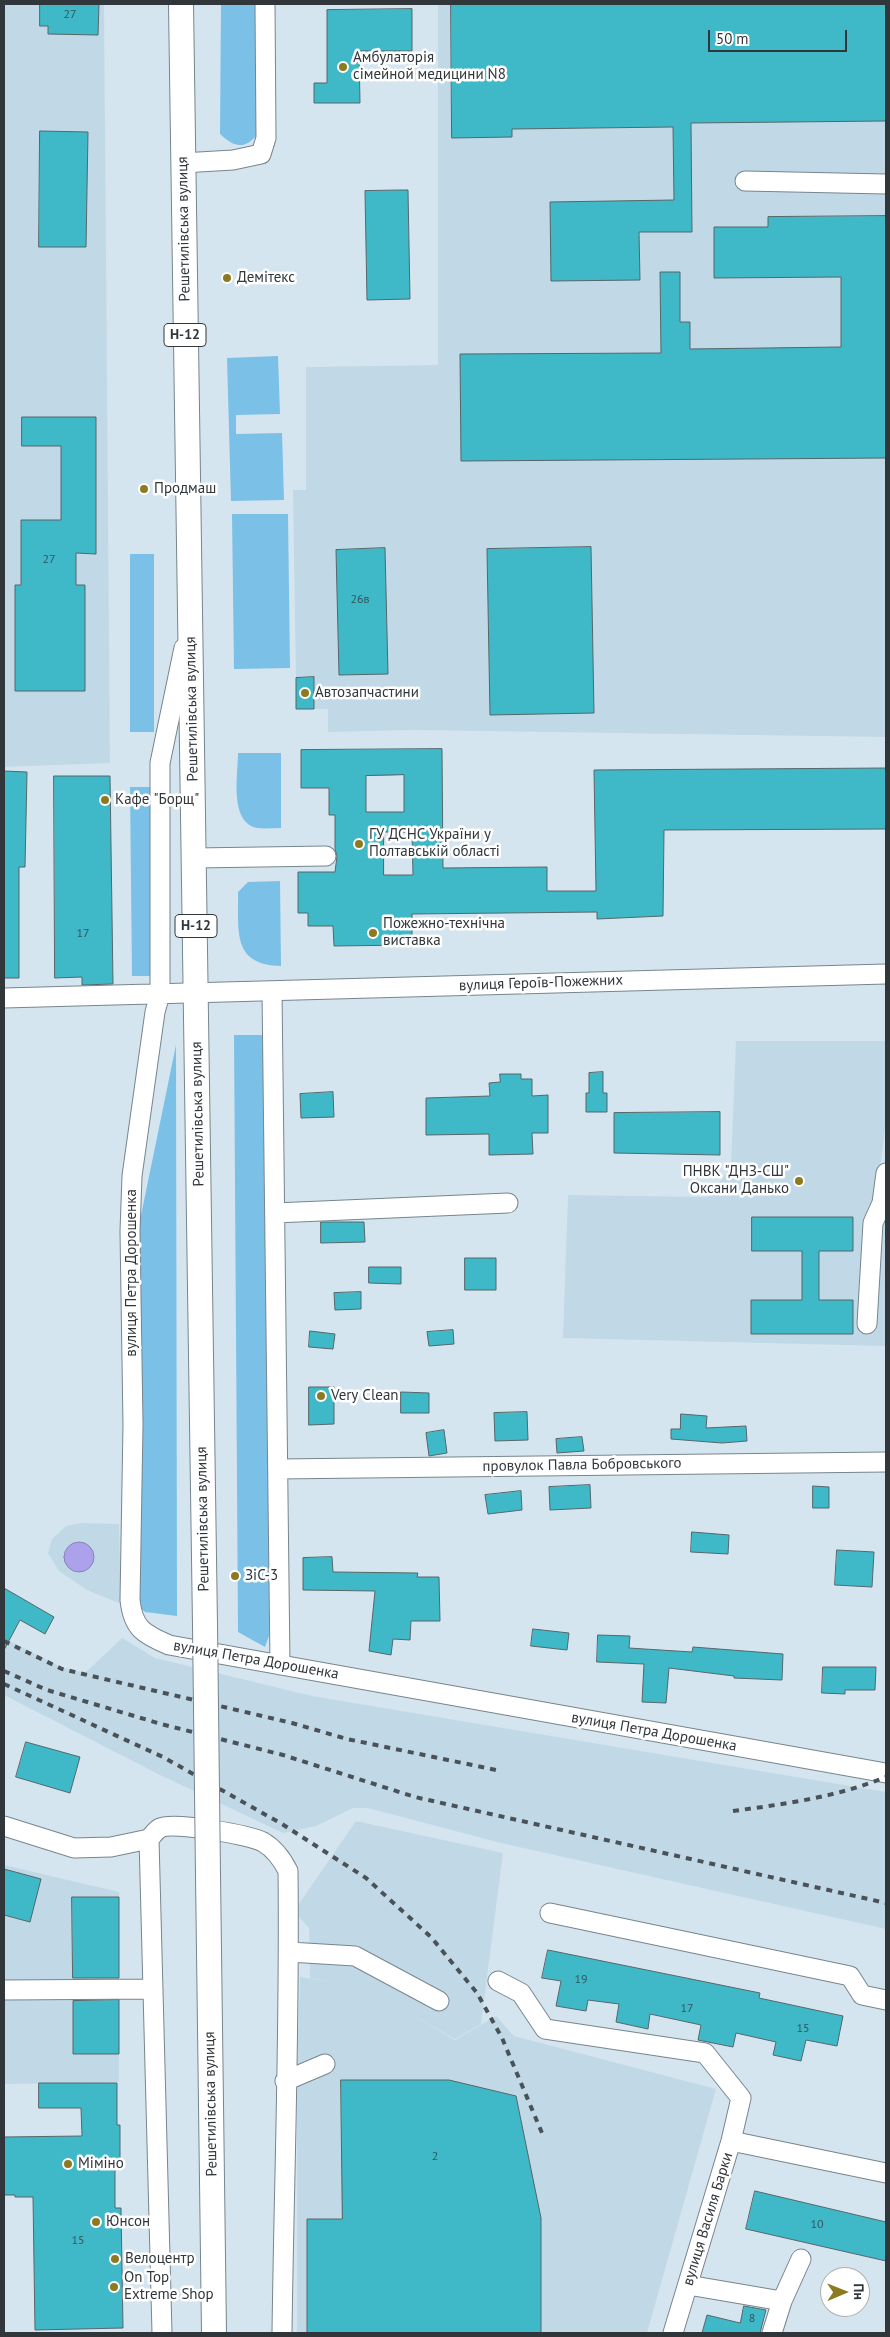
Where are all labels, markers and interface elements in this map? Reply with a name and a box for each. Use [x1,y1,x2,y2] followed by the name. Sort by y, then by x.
[63,8,77,22] house number: 27
[710,20,849,52] scale bar
[716,29,749,48] text: 50 m
[353,49,506,84] place label: Амбулаторія сімейной медицини N8
[337,61,349,73] marker: Амбулаторія сімейной медицини N8
[174,156,194,302] street label: Решетилівська вулиця
[237,269,295,287] place label: Демітекс
[221,272,233,284] marker: Демітекс
[164,324,206,346] road number: Н-12
[154,480,216,498] place label: Продмаш
[138,483,150,495] marker: Продмаш
[42,553,56,567] house number: 27
[350,593,370,607] house number: 26в
[182,636,202,782] street label: Решетилівська вулиця
[315,684,419,702] place label: Автозапчастини
[299,687,311,699] marker: Автозапчастини
[115,791,199,809] place label: Кафе "Борщ"
[99,794,111,806] marker: Кафе "Борщ"
[369,826,500,861] place label: ГУ ДСНС України у Полтавській області
[353,838,365,850] marker: ГУ ДСНС України у Полтавській області
[175,914,217,938] road number: Н-12
[383,915,505,950] place label: Пожежно-технічна виставка
[76,927,90,941] house number: 17
[367,927,379,939] marker: Пожежно-технічна виставка
[459,971,623,995] street label: вулиця Героїв-Пожежних
[188,1041,208,1187] street label: Решетилівська вулиця
[683,1163,789,1198] place label: ПНВК "ДНЗ-СШ" Оксани Данько
[793,1175,805,1187] marker: ПНВК "ДНЗ-СШ" Оксани Данько
[123,1189,141,1357] street label: вулиця Петра Дорошенка
[331,1387,399,1405] place label: Very Clean
[315,1390,327,1402] marker: Very Clean
[193,1446,213,1592] street label: Решетилівська вулиця
[482,1454,682,1476] street label: провулок Павла Бобровського
[245,1567,278,1585] place label: ЗіС-3
[229,1570,241,1582] marker: ЗіС-3
[172,1637,340,1683] street label: вулиця Петра Дорошенка
[570,1709,738,1755] street label: вулиця Петра Дорошенка
[574,1973,588,1987] house number: 19
[680,2002,694,2016] house number: 17
[796,2022,810,2036] house number: 15
[201,2031,221,2177] street label: Решетилівська вулиця
[432,2150,438,2164] house number: 2
[679,2150,737,2288] street label: вулиця Василя Барки
[78,2155,124,2173] place label: Міміно
[62,2158,74,2170] marker: Міміно
[106,2213,150,2231] place label: Юнсон
[90,2216,102,2228] marker: Юнсон
[810,2218,824,2232] house number: 10
[71,2234,85,2248] house number: 15
[125,2250,195,2268] place label: Велоцентр
[109,2253,121,2265] marker: Велоцентр
[820,2267,870,2317] north arrow
[124,2269,214,2304] place label: On Top Extreme Shop
[108,2281,120,2293] marker: On Top Extreme Shop
[850,2283,868,2300] text: Пн
[749,2312,755,2326] house number: 8

